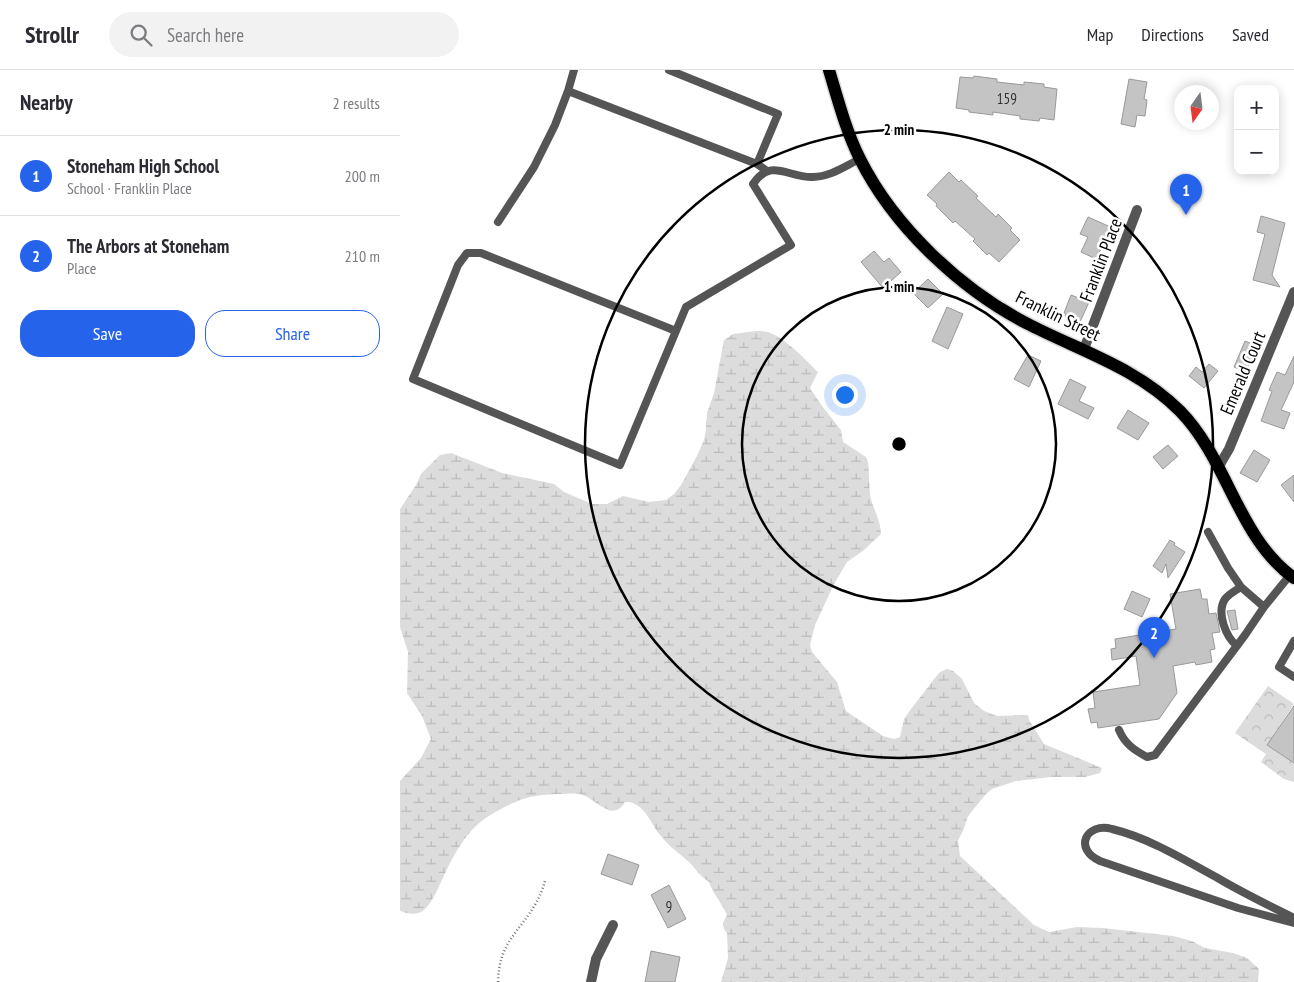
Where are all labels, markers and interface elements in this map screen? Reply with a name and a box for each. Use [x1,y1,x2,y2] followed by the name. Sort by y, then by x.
[109,12,459,57] search box
[25,19,79,50] text: Strollr
[127,21,155,49] icon: search
[167,23,244,47] text: Search here
[1087,23,1113,46] text: Map
[1141,23,1204,46] text: Directions
[1232,23,1269,46] text: Saved
[1174,85,1219,130] north arrow
[1234,85,1279,175] map controls
[1234,85,1279,130] button: +
[20,89,73,116] text: Nearby
[997,89,1017,108] house number: 159
[333,93,380,113] text: 2 results
[884,120,914,139] text: 2 min
[1234,130,1279,175] button: −
[67,154,219,178] text: Stoneham High School
[32,166,40,186] text: 1
[345,166,380,186] text: 200 m
[1170,174,1202,215] pin: 1
[67,178,192,198] text: School · Franklin Place
[1074,215,1127,305] street label: Franklin Place
[67,234,229,258] text: The Arbors at Stoneham
[32,246,40,266] text: 2
[345,246,380,266] text: 210 m
[67,258,96,278] text: Place
[884,277,914,296] text: 1 min
[1012,285,1104,346] street label: Franklin Street
[20,310,195,357] button: Save
[205,310,380,357] button: Share
[1215,328,1270,418] street label: Emerald Court
[832,382,858,408] your location
[890,435,908,453] centre of rings
[1138,617,1170,658] pin: 2
[666,897,672,916] house number: 9

